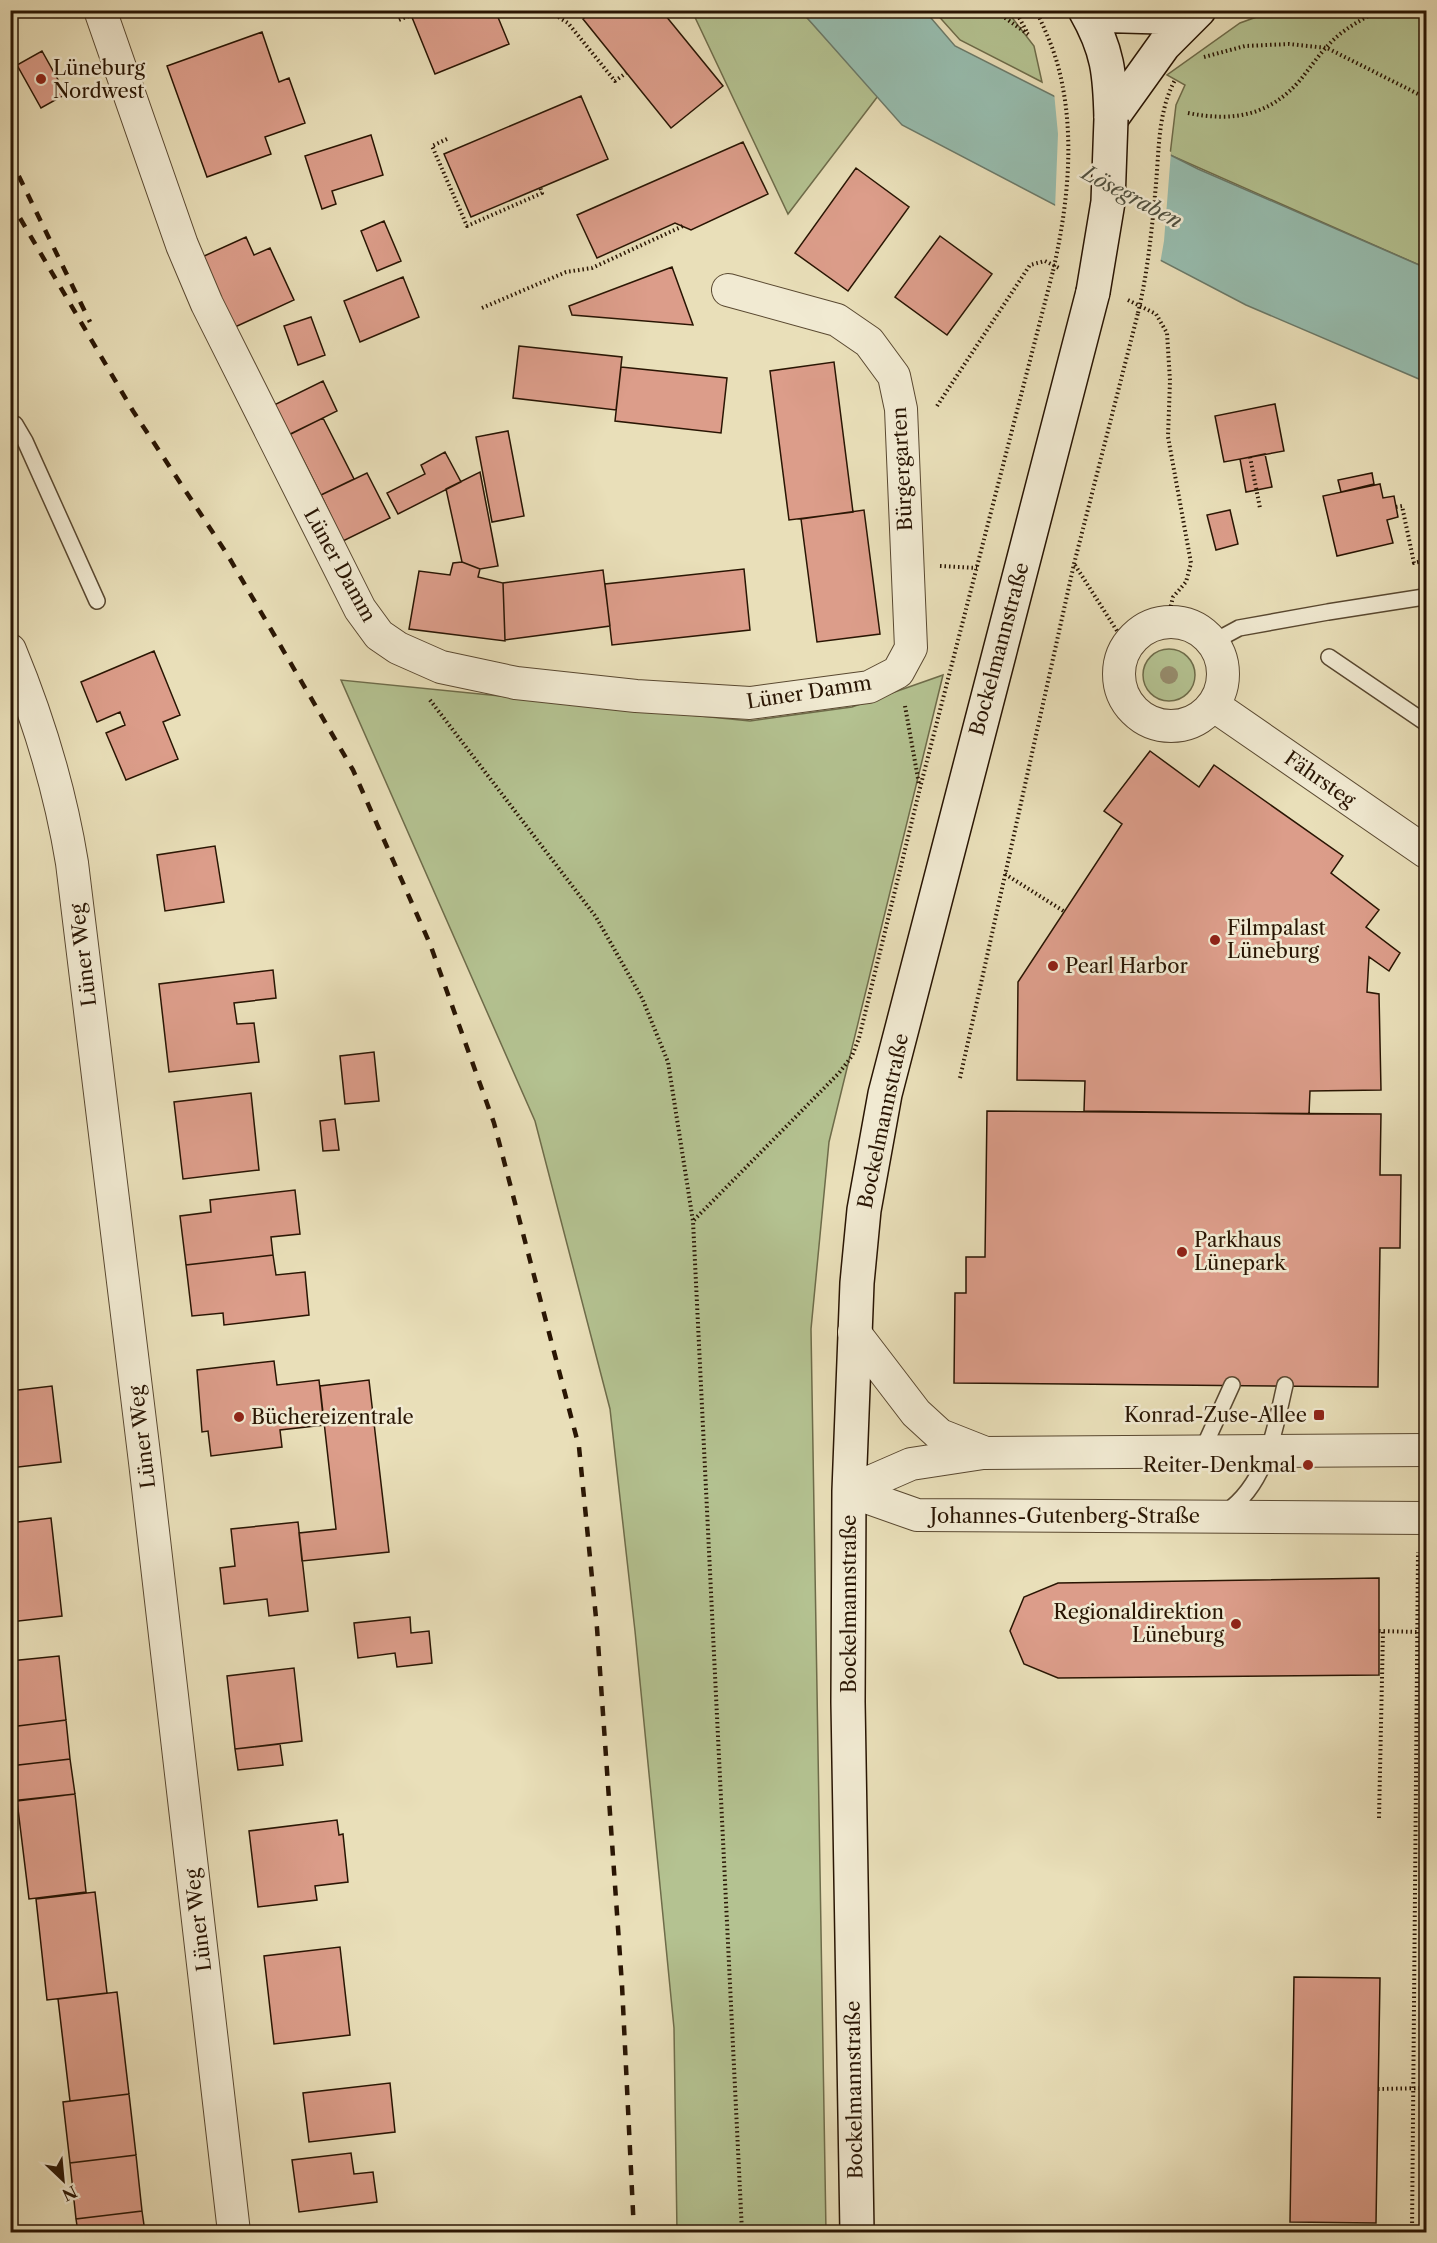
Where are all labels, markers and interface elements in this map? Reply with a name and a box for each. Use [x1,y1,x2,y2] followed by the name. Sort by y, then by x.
[53,56,146,103] place label: Lüneburg Nordwest
[34,72,48,86] marker: Lüneburg Nordwest
[1076,159,1187,233] water label: Lösegraben
[887,406,917,532] street label: Bürgergarten
[299,504,381,626] street label: Lüner Damm
[964,560,1034,738] street label: Bockelmannstraße
[745,670,874,714] street label: Lüner Damm
[1280,746,1360,812] street label: Fährsteg
[65,902,101,1008] street label: Lüner Weg
[1227,916,1326,963] place label: Filmpalast Lüneburg
[1208,933,1222,947] marker: Filmpalast Lüneburg
[1065,954,1188,978] place label: Pearl Harbor
[1046,959,1060,973] marker: Pearl Harbor
[853,1031,913,1211] street label: Bockelmannstraße
[1194,1228,1287,1275] place label: Parkhaus Lünepark
[1175,1245,1189,1259] marker: Parkhaus Lünepark
[124,1384,160,1490] street label: Lüner Weg
[1124,1403,1307,1427] place label: Konrad-Zuse-Allee
[251,1405,414,1429] place label: Büchereizentrale
[1312,1408,1326,1422] marker: Konrad-Zuse-Allee
[232,1410,246,1424] marker: Büchereizentrale
[1143,1453,1296,1477] place label: Reiter-Denkmal
[1301,1458,1315,1472] marker: Reiter-Denkmal
[927,1504,1200,1528] street label: Johannes-Gutenberg-Straße
[837,1515,861,1693] street label: Bockelmannstraße
[1053,1600,1224,1647] place label: Regionaldirektion Lüneburg
[1229,1617,1243,1631] marker: Regionaldirektion Lüneburg
[180,1867,216,1973] street label: Lüner Weg
[840,2001,868,2179] street label: Bockelmannstraße
[33,2150,93,2210] north arrow
[59,2181,80,2206] text: N

